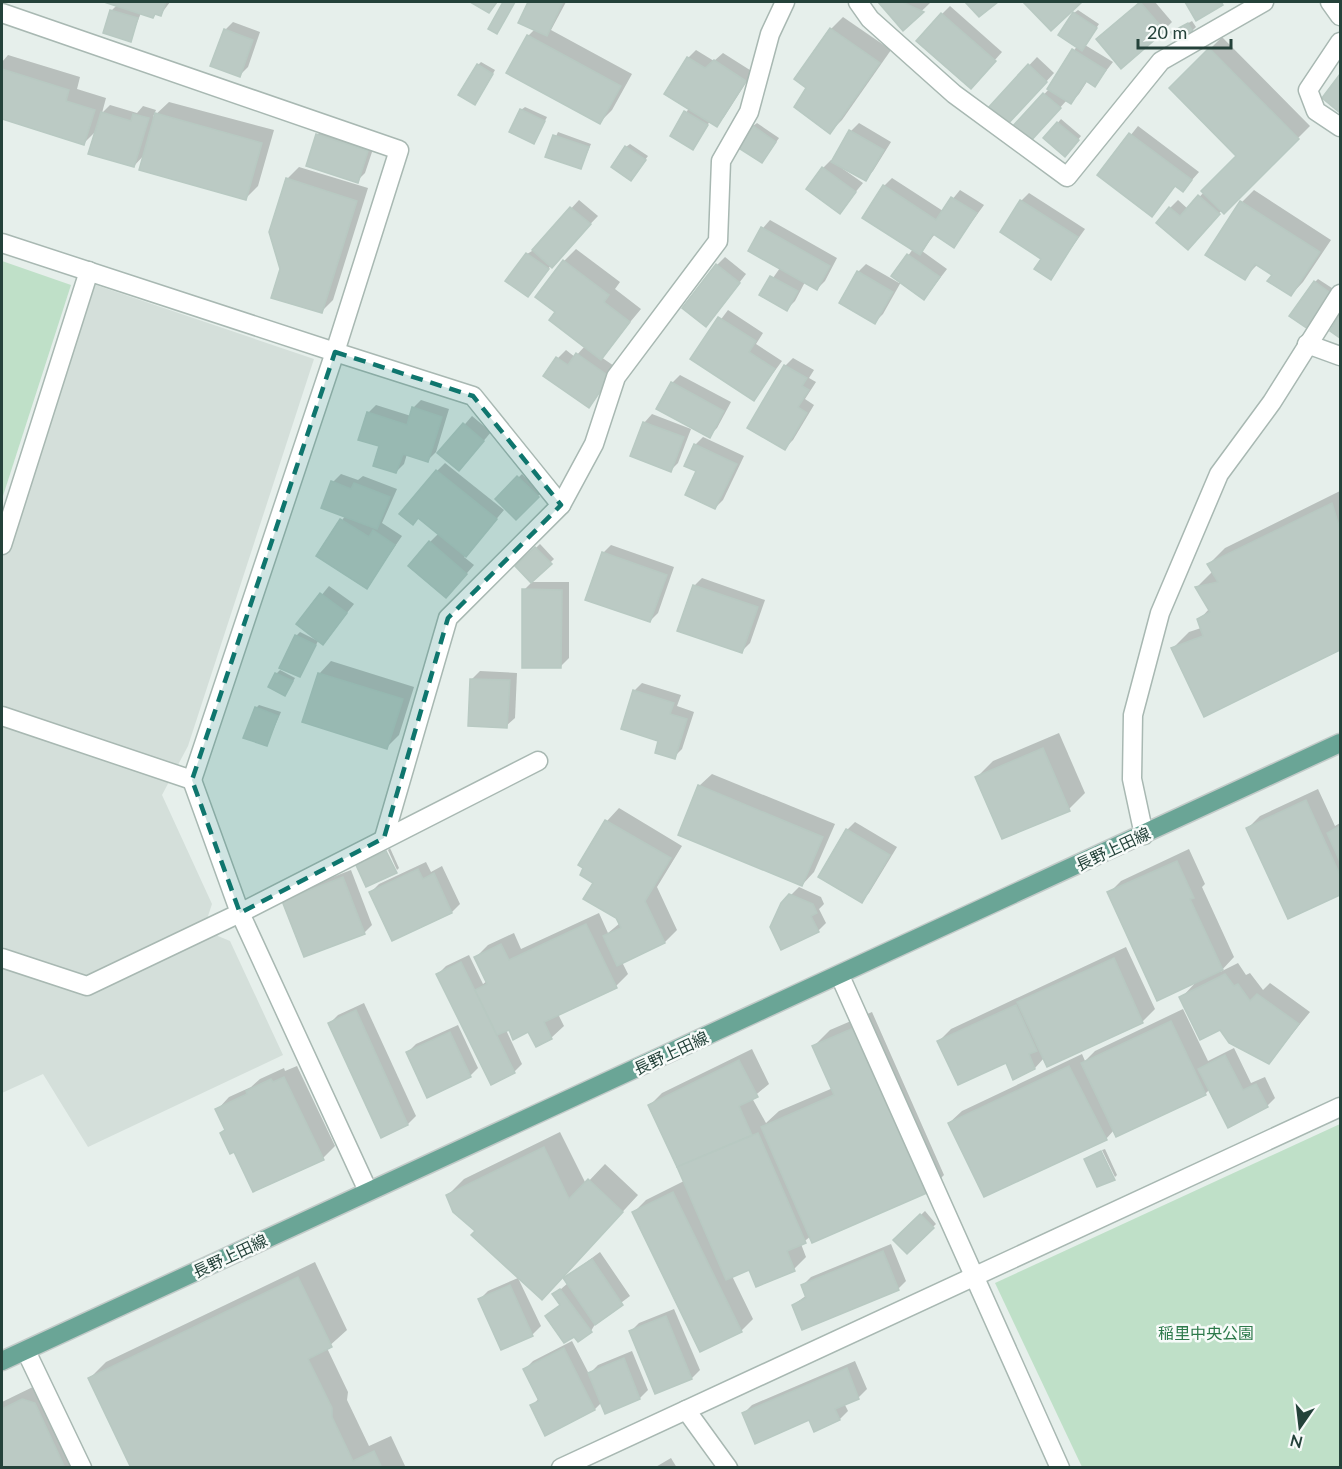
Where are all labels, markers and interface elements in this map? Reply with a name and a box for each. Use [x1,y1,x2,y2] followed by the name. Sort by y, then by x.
[1138,12,1231,50] scale bar
[1147,21,1187,43] text: 20 m
[1073,823,1153,874] street label: 長野上田線
[631,1027,711,1078] street label: 長野上田線
[190,1230,270,1281] street label: 長野上田線
[1158,1323,1254,1342] park label: 稲里中央公園
[1270,1397,1330,1457] north arrow
[1288,1431,1305,1453] text: N

